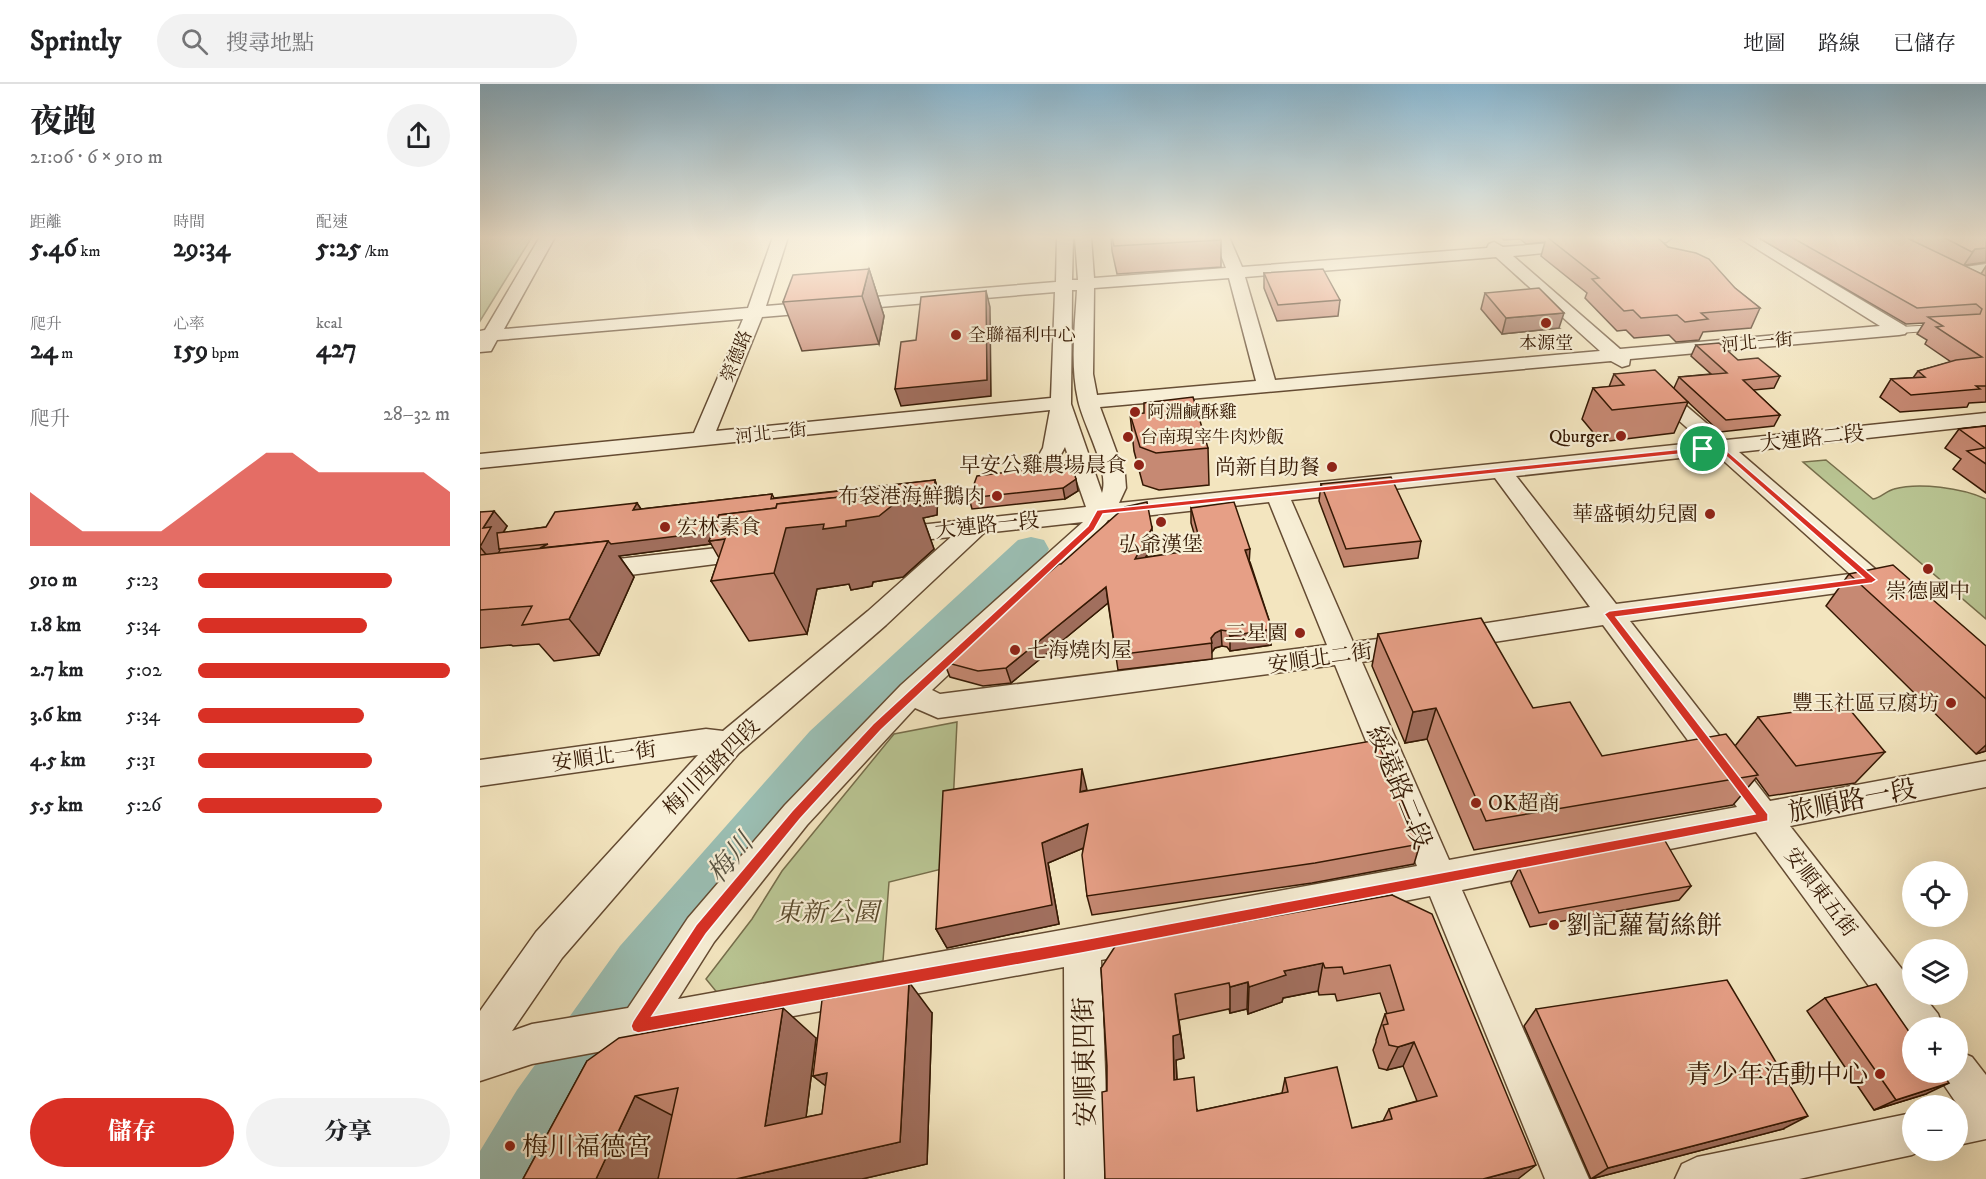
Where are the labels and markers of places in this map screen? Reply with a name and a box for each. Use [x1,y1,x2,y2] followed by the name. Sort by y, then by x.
[1539,316,1553,330] marker: 本源堂
[968,325,1076,347] place label: 全聯福利中心
[949,328,963,342] marker: 全聯福利中心
[1519,333,1573,355] place label: 本源堂
[1147,402,1237,424] place label: 阿淵鹹酥雞
[1128,405,1142,419] marker: 阿淵鹹酥雞
[1677,423,1728,474] pin
[1549,426,1609,448] place label: Qburger
[1140,427,1284,449] place label: 台南現宰牛肉炒飯
[1614,429,1628,443] marker: Qburger
[1121,430,1135,444] marker: 台南現宰牛肉炒飯
[959,453,1127,479] place label: 早安公雞農場晨食
[1215,455,1320,481] place label: 尚新自助餐
[1132,458,1146,472] marker: 早安公雞農場晨食
[1325,460,1339,474] marker: 尚新自助餐
[838,484,985,510] place label: 布袋港海鮮鵝肉
[990,489,1004,503] marker: 布袋港海鮮鵝肉
[1572,502,1698,528] place label: 華盛頓幼兒園
[1703,507,1717,521] marker: 華盛頓幼兒園
[677,515,761,541] place label: 宏林素食
[1154,515,1168,529] marker: 弘爺漢堡
[658,520,672,534] marker: 宏林素食
[1119,532,1203,558] place label: 弘爺漢堡
[1921,562,1935,576] marker: 崇德國中
[1886,579,1970,605] place label: 崇德國中
[1225,621,1288,647] place label: 三星園
[1293,626,1307,640] marker: 三星園
[1027,638,1132,664] place label: 七海燒肉屋
[1008,643,1022,657] marker: 七海燒肉屋
[1792,691,1939,717] place label: 豐玉社區豆腐坊
[1944,696,1958,710] marker: 豐玉社區豆腐坊
[1488,791,1559,817] place label: OK超商
[1469,796,1483,810] marker: OK超商
[1566,910,1722,943] place label: 劉記蘿蔔絲餅
[1547,918,1561,932] marker: 劉記蘿蔔絲餅
[1686,1059,1868,1092] place label: 青少年活動中心
[1873,1067,1887,1081] marker: 青少年活動中心
[522,1131,652,1164] place label: 梅川福德宮
[503,1139,517,1153] marker: 梅川福德宮

